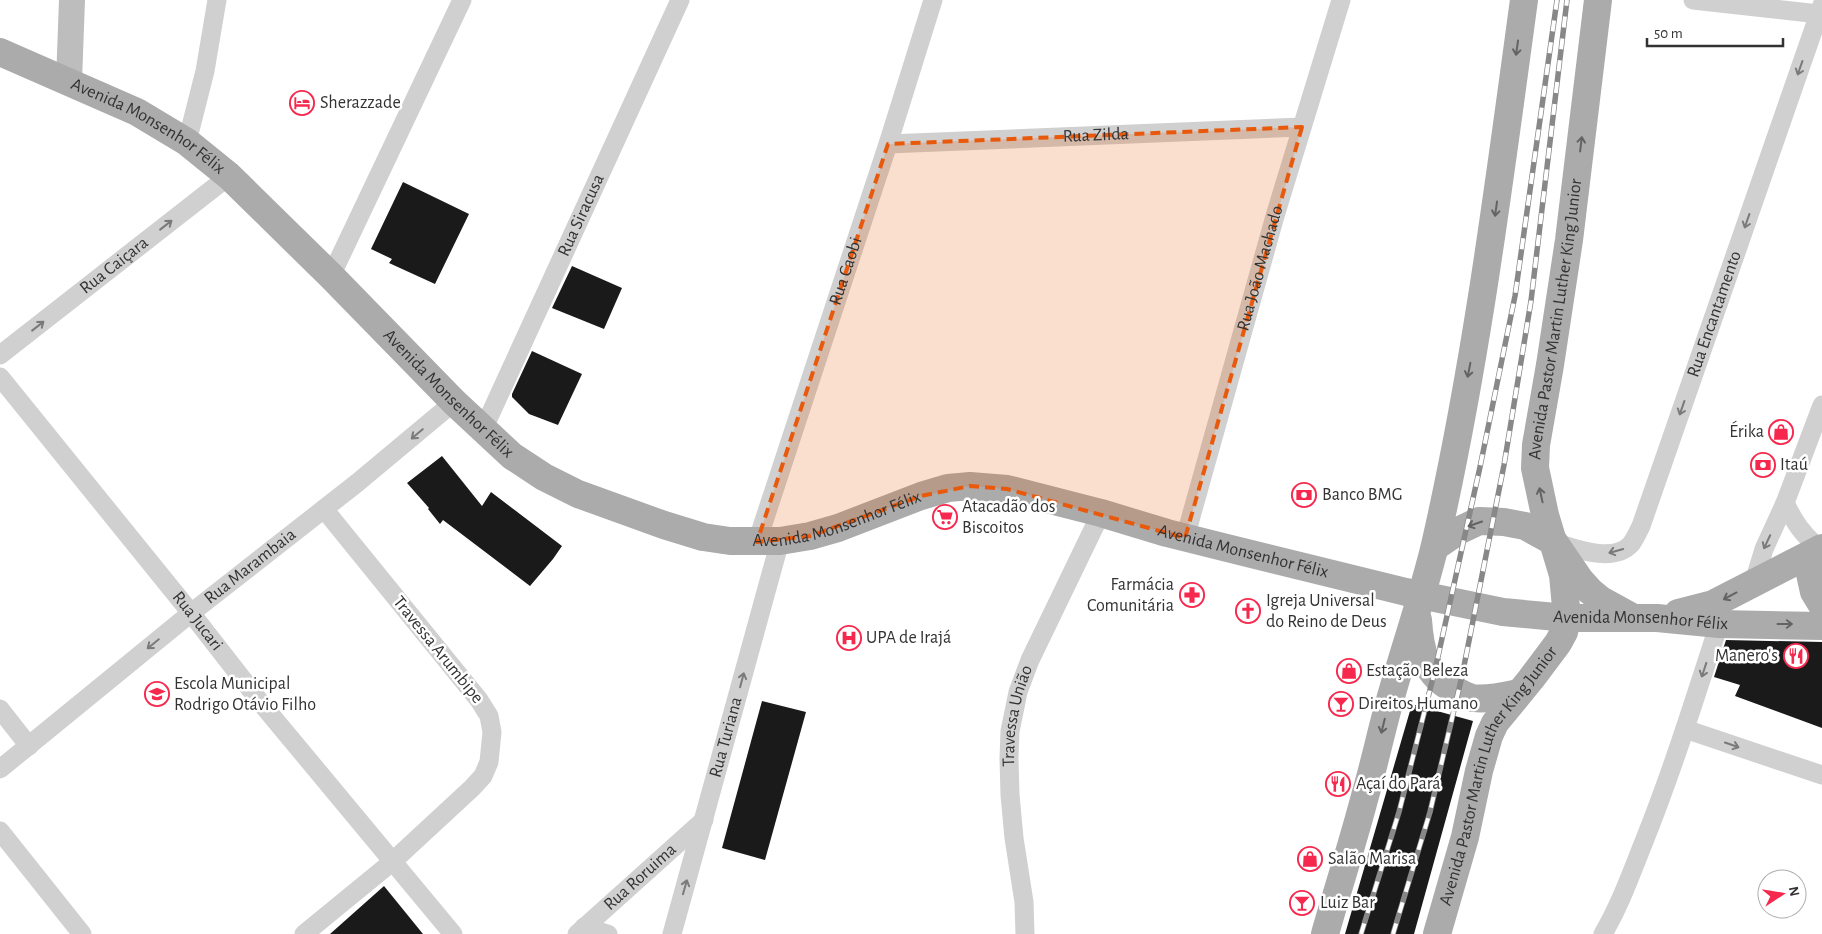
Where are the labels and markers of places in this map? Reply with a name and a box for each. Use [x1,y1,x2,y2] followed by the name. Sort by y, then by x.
[289,90,315,116] hotel icon: Sherazzade
[320,94,401,112] place label: Sherazzade
[1768,419,1794,445] shop icon: Érika
[1729,420,1764,441] place label: Érika
[1750,452,1776,478] bank icon: Itaú
[1780,456,1808,474] place label: Itaú
[1291,482,1317,508] bank icon: Banco BMG
[1322,486,1403,504] place label: Banco BMG
[962,498,1055,537] place label: Atacadão dos Biscoitos
[932,504,958,530] supermarket icon: Atacadão dos Biscoitos
[1087,576,1174,615] place label: Farmácia Comunitária
[1179,582,1205,608] pharmacy icon: Farmácia Comunitária
[1266,592,1387,631] place label: Igreja Universal do Reino de Deus
[1235,598,1261,624] church icon: Igreja Universal do Reino de Deus
[836,625,862,651] hospital icon: UPA de Irajá
[866,629,951,647] place label: UPA de Irajá
[1783,643,1809,669] restaurant icon: Manero's
[1715,647,1778,665] place label: Manero's
[1336,658,1362,684] shop icon: Estação Beleza
[1366,662,1469,680] place label: Estação Beleza
[174,675,316,714] place label: Escola Municipal Rodrigo Otávio Filho
[144,681,170,707] school or university icon: Escola Municipal Rodrigo Otávio Filho
[1328,691,1354,717] bar icon: Direitos Humano
[1358,695,1478,713] place label: Direitos Humano
[1325,771,1351,797] restaurant icon: Açaí do Pará
[1356,775,1441,793] place label: Açaí do Pará
[1297,846,1323,872] shop icon: Salão Marisa
[1328,850,1416,868] place label: Salão Marisa
[1289,890,1315,916] bar icon: Luiz Bar
[1320,894,1375,912] place label: Luiz Bar

